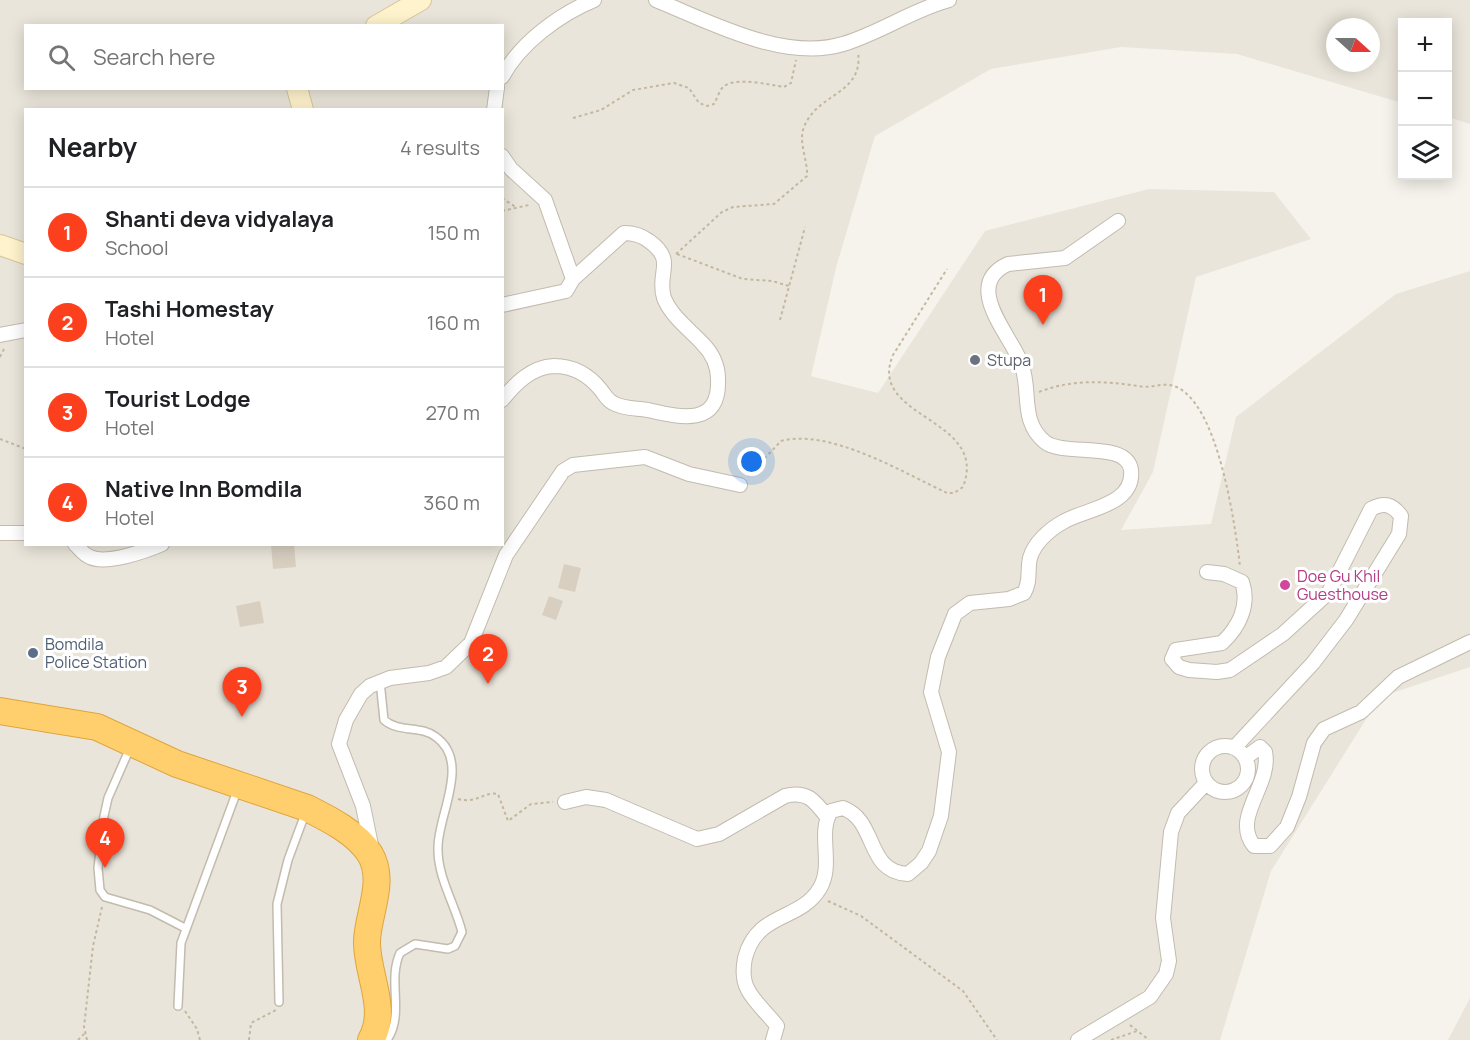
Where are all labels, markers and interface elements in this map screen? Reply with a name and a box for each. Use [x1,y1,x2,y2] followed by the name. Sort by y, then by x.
[1326,18,1380,72] north arrow
[1398,18,1452,180] map controls
[1398,18,1452,72] button: +
[24,24,504,90] search box
[45,41,78,74] icon: search
[93,42,215,72] text: Search here
[1398,72,1452,126] button: −
[1398,126,1452,180] button: layers
[48,129,137,165] text: Nearby
[400,134,480,161] text: 4 results
[105,204,334,234] text: Shanti deva vidyalaya
[63,219,72,246] text: 1
[427,219,480,246] text: 150 m
[105,234,169,261] text: School
[1024,276,1062,325] pin: 1
[105,294,274,324] text: Tashi Homestay
[62,309,73,336] text: 2
[427,309,480,336] text: 160 m
[105,324,155,351] text: Hotel
[987,349,1031,371] place label: Stupa
[968,353,982,367] marker: Stupa
[105,384,250,414] text: Tourist Lodge
[62,399,73,426] text: 3
[425,399,480,426] text: 270 m
[105,414,155,441] text: Hotel
[737,447,766,476] your location
[105,474,302,504] text: Native Inn Bomdila
[61,489,74,516] text: 4
[423,489,480,516] text: 360 m
[105,504,155,531] text: Hotel
[1297,565,1388,605] place label: Doe Gu Khil Guesthouse
[1278,578,1292,592] marker: Doe Gu Khil Guesthouse
[45,633,147,673] place label: Bomdila Police Station
[468,634,508,684] pin: 2
[26,646,40,660] marker: Bomdila Police Station
[222,668,262,717] pin: 3
[86,818,124,868] pin: 4

